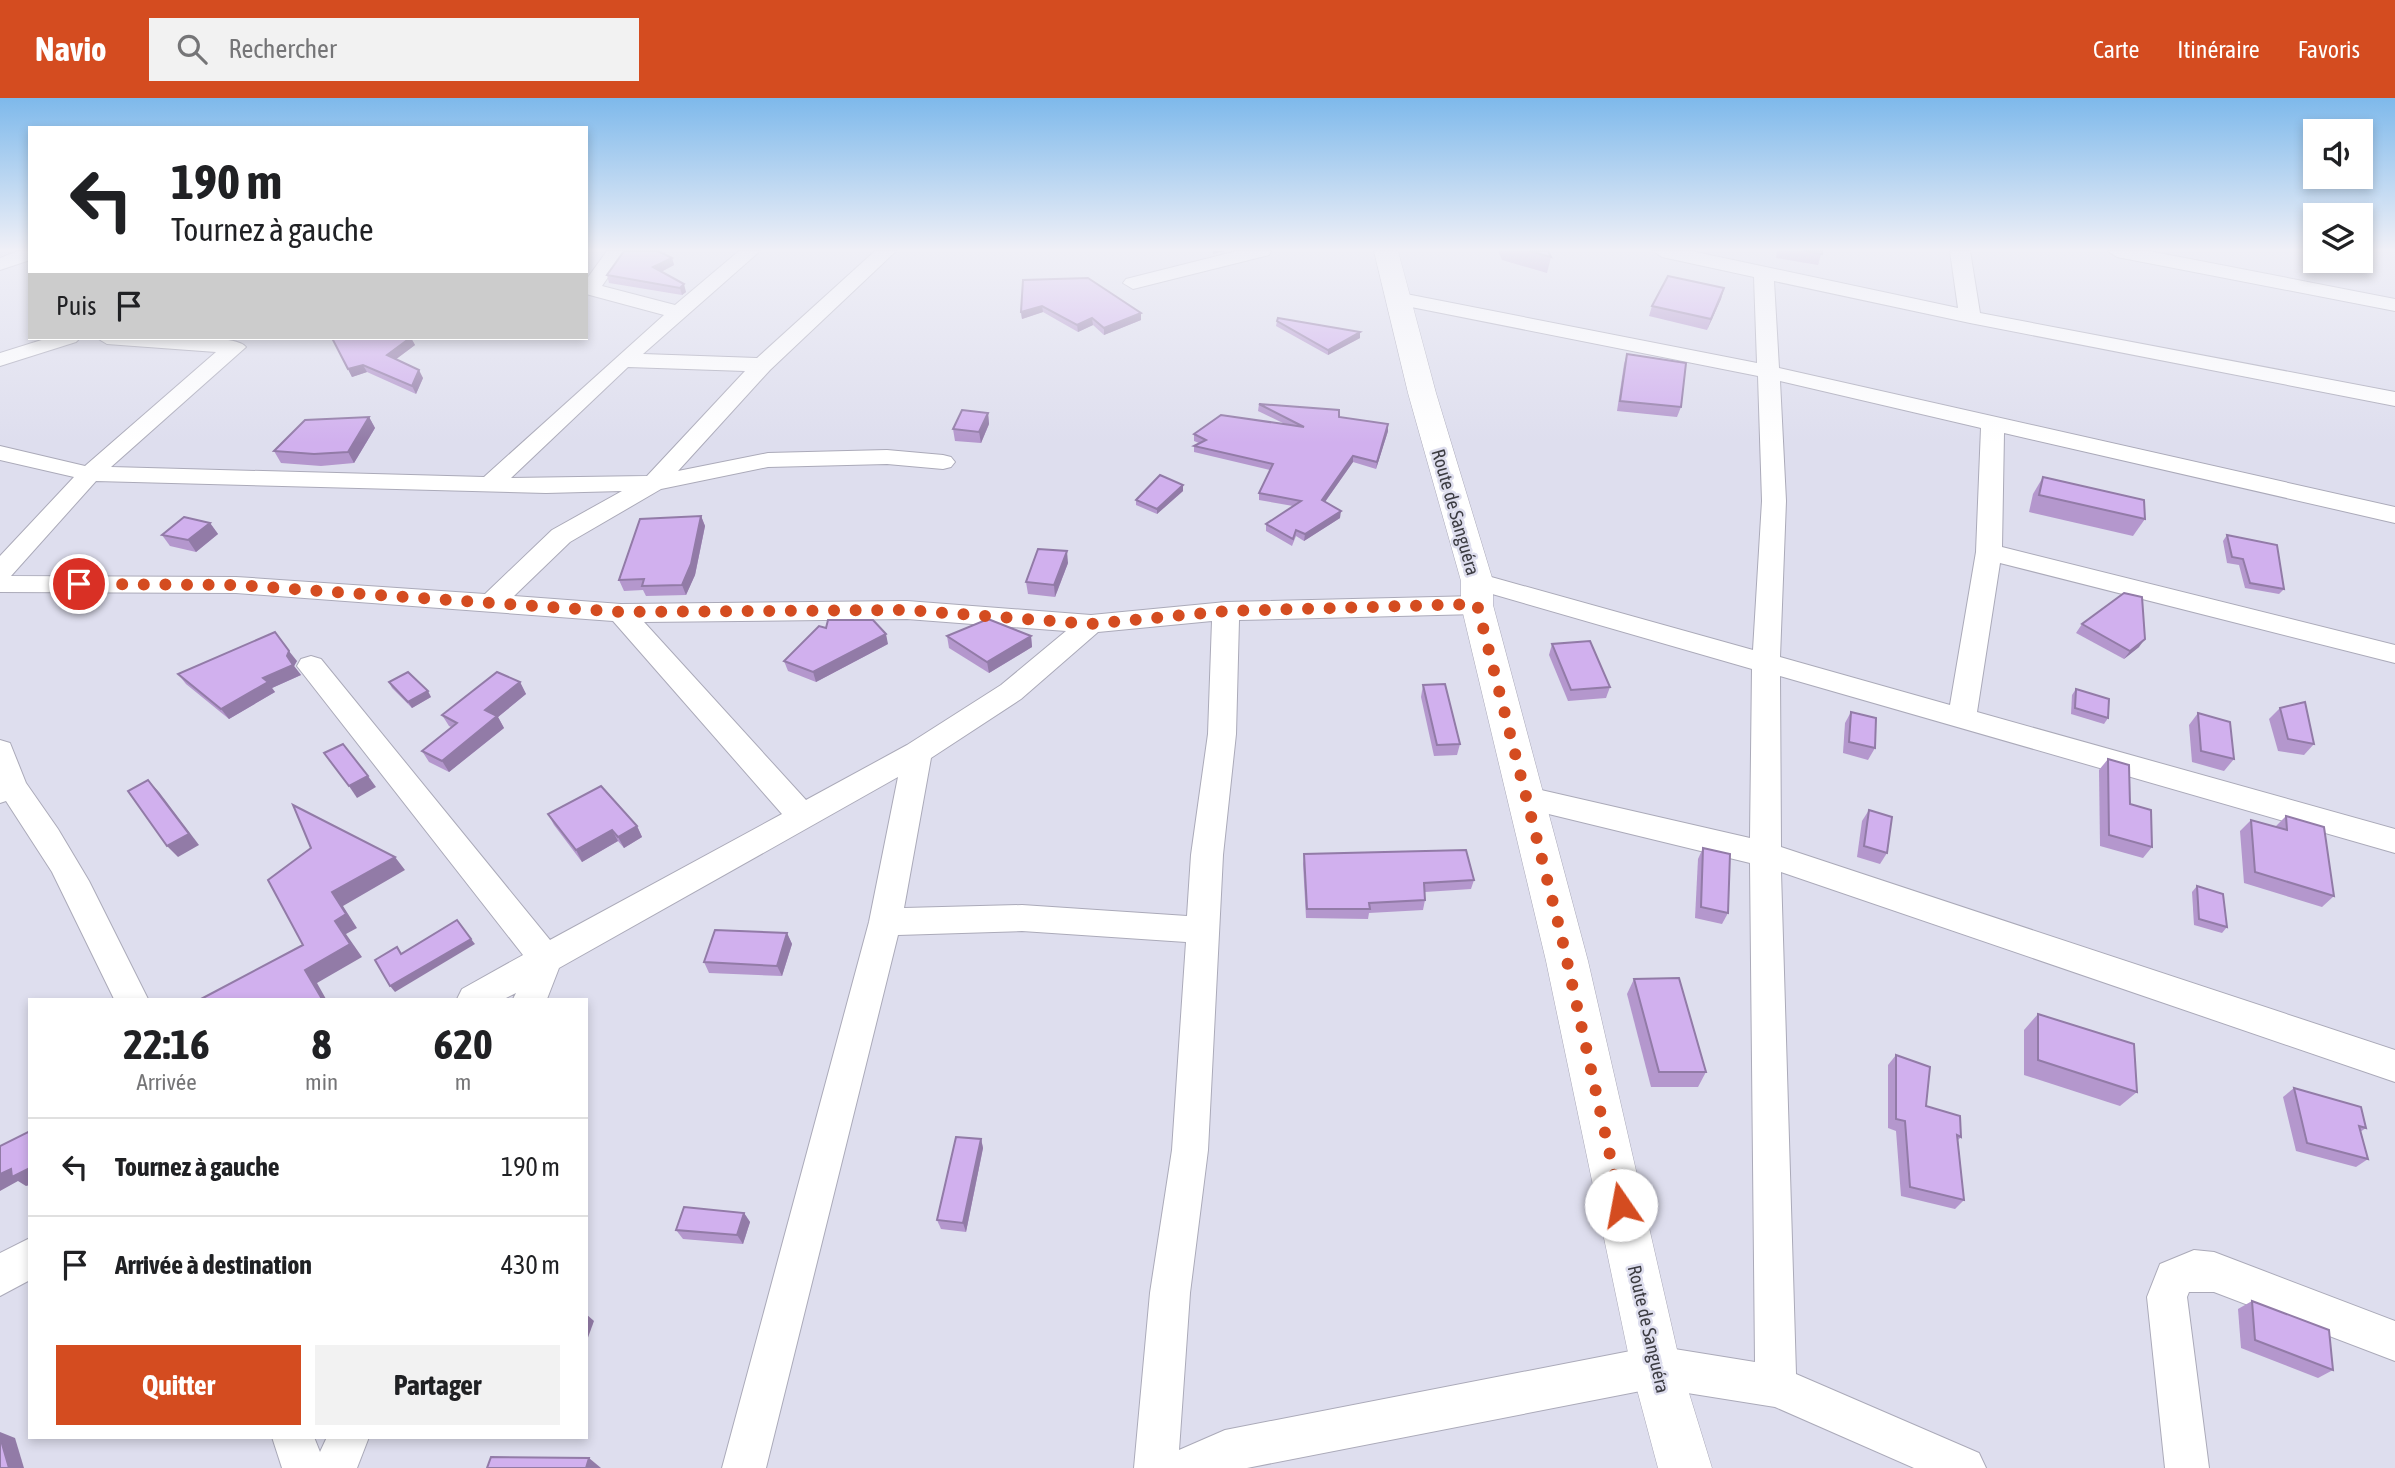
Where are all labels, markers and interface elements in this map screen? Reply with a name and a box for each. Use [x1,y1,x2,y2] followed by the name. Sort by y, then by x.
[149,18,639,81] search box
[35,30,107,68] text: Navio
[173,30,211,68] icon: search
[229,34,337,64] text: Rechercher
[2093,36,2139,63] text: Carte
[2177,36,2260,63] text: Itinéraire
[2298,36,2360,63] text: Favoris
[2303,119,2373,273] map controls
[2303,119,2373,189] button: sound
[171,153,282,209] text: 190 m
[56,154,147,245] icon: left
[2303,203,2373,273] button: layers
[171,211,374,248] text: Tournez à gauche
[110,287,148,325] icon: arrive
[56,291,96,321] text: Puis
[1427,446,1485,578] street label: Route de Sanguéra
[49,554,109,614] pin
[60,565,98,603] icon: arrive
[123,1020,210,1068] text: 22:16
[312,1020,331,1068] text: 8
[433,1020,493,1068] text: 620
[136,1069,197,1095] text: Arrivée
[305,1069,338,1095] text: min
[455,1069,471,1095] text: m
[56,1148,94,1186] icon: left
[115,1152,280,1182] text: Tournez à gauche
[501,1152,560,1182] text: 190 m
[1584,1168,1658,1242] position arrow
[56,1246,94,1284] icon: arrive
[115,1250,312,1280] text: Arrivée à destination
[501,1250,560,1280] text: 430 m
[1624,1263,1674,1395] street label: Route de Sanguéra
[56,1345,301,1425] button: Quitter
[315,1345,560,1425] button: Partager

